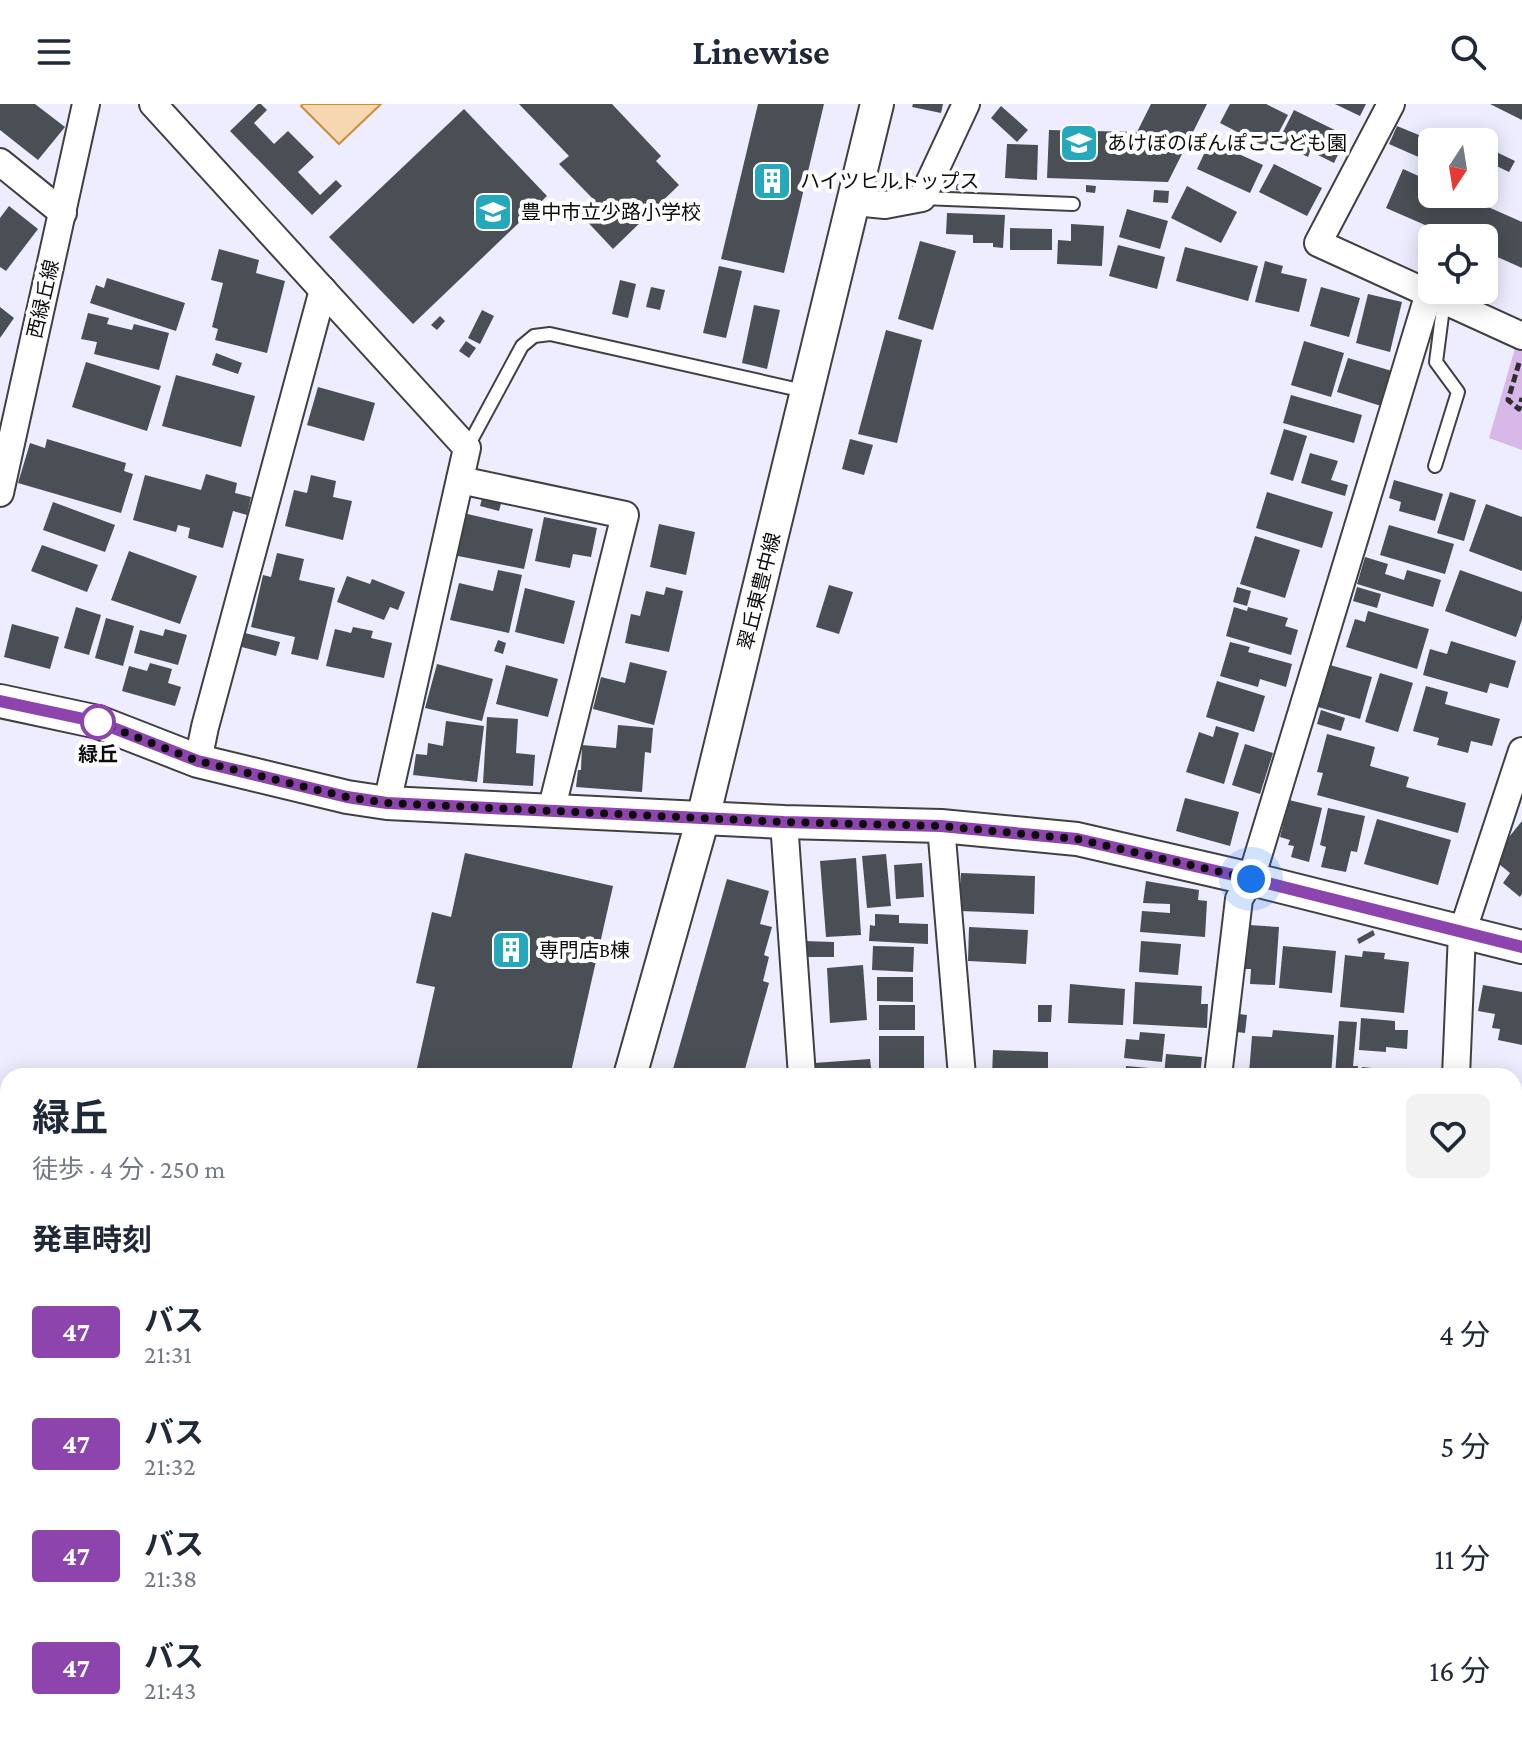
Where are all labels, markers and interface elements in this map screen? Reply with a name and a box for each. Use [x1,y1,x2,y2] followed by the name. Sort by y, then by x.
[32,30,76,74] icon: menu
[1446,30,1490,74] icon: search
[692,32,830,72] text: Linewise
[1058,122,1100,164] school or university icon: あけぼのぽんぽここども園
[1418,128,1498,208] north arrow
[1418,128,1498,304] map controls
[1107,132,1347,154] place label: あけぼのぽんぽここども園
[751,160,793,202] building icon: ハイツヒルトップス
[800,170,980,192] place label: ハイツヒルトップス
[472,191,514,233] school or university icon: 豊中市立少路小学校
[521,201,701,223] place label: 豊中市立少路小学校
[1418,224,1498,304] button: locate
[23,258,63,340] street label: 西緑丘線
[734,530,784,652] street label: 翠丘東豊中線
[81,705,115,739] marker: 緑丘
[78,743,118,765] place label: 緑丘
[1231,859,1271,899] your location
[490,929,532,971] building icon: 専門店B棟
[539,939,630,961] place label: 専門店B棟
[1406,1094,1490,1178] button: heart
[32,1097,108,1139] text: 緑丘
[32,1155,225,1184] text: 徒歩 · 4 分 · 250 m
[32,1223,152,1256] text: 発車時刻
[144,1304,204,1337] text: バス
[62,1316,90,1347] text: 47
[1439,1318,1490,1351] text: 4 分
[144,1340,192,1369] text: 21:31
[144,1416,204,1449] text: バス
[62,1428,90,1459] text: 47
[1440,1430,1490,1463] text: 5 分
[144,1452,196,1481] text: 21:32
[144,1528,204,1561] text: バス
[62,1540,90,1571] text: 47
[1434,1542,1490,1575] text: 11 分
[144,1564,197,1593] text: 21:38
[144,1640,204,1673] text: バス
[62,1652,90,1683] text: 47
[1429,1654,1490,1687] text: 16 分
[144,1676,196,1705] text: 21:43

